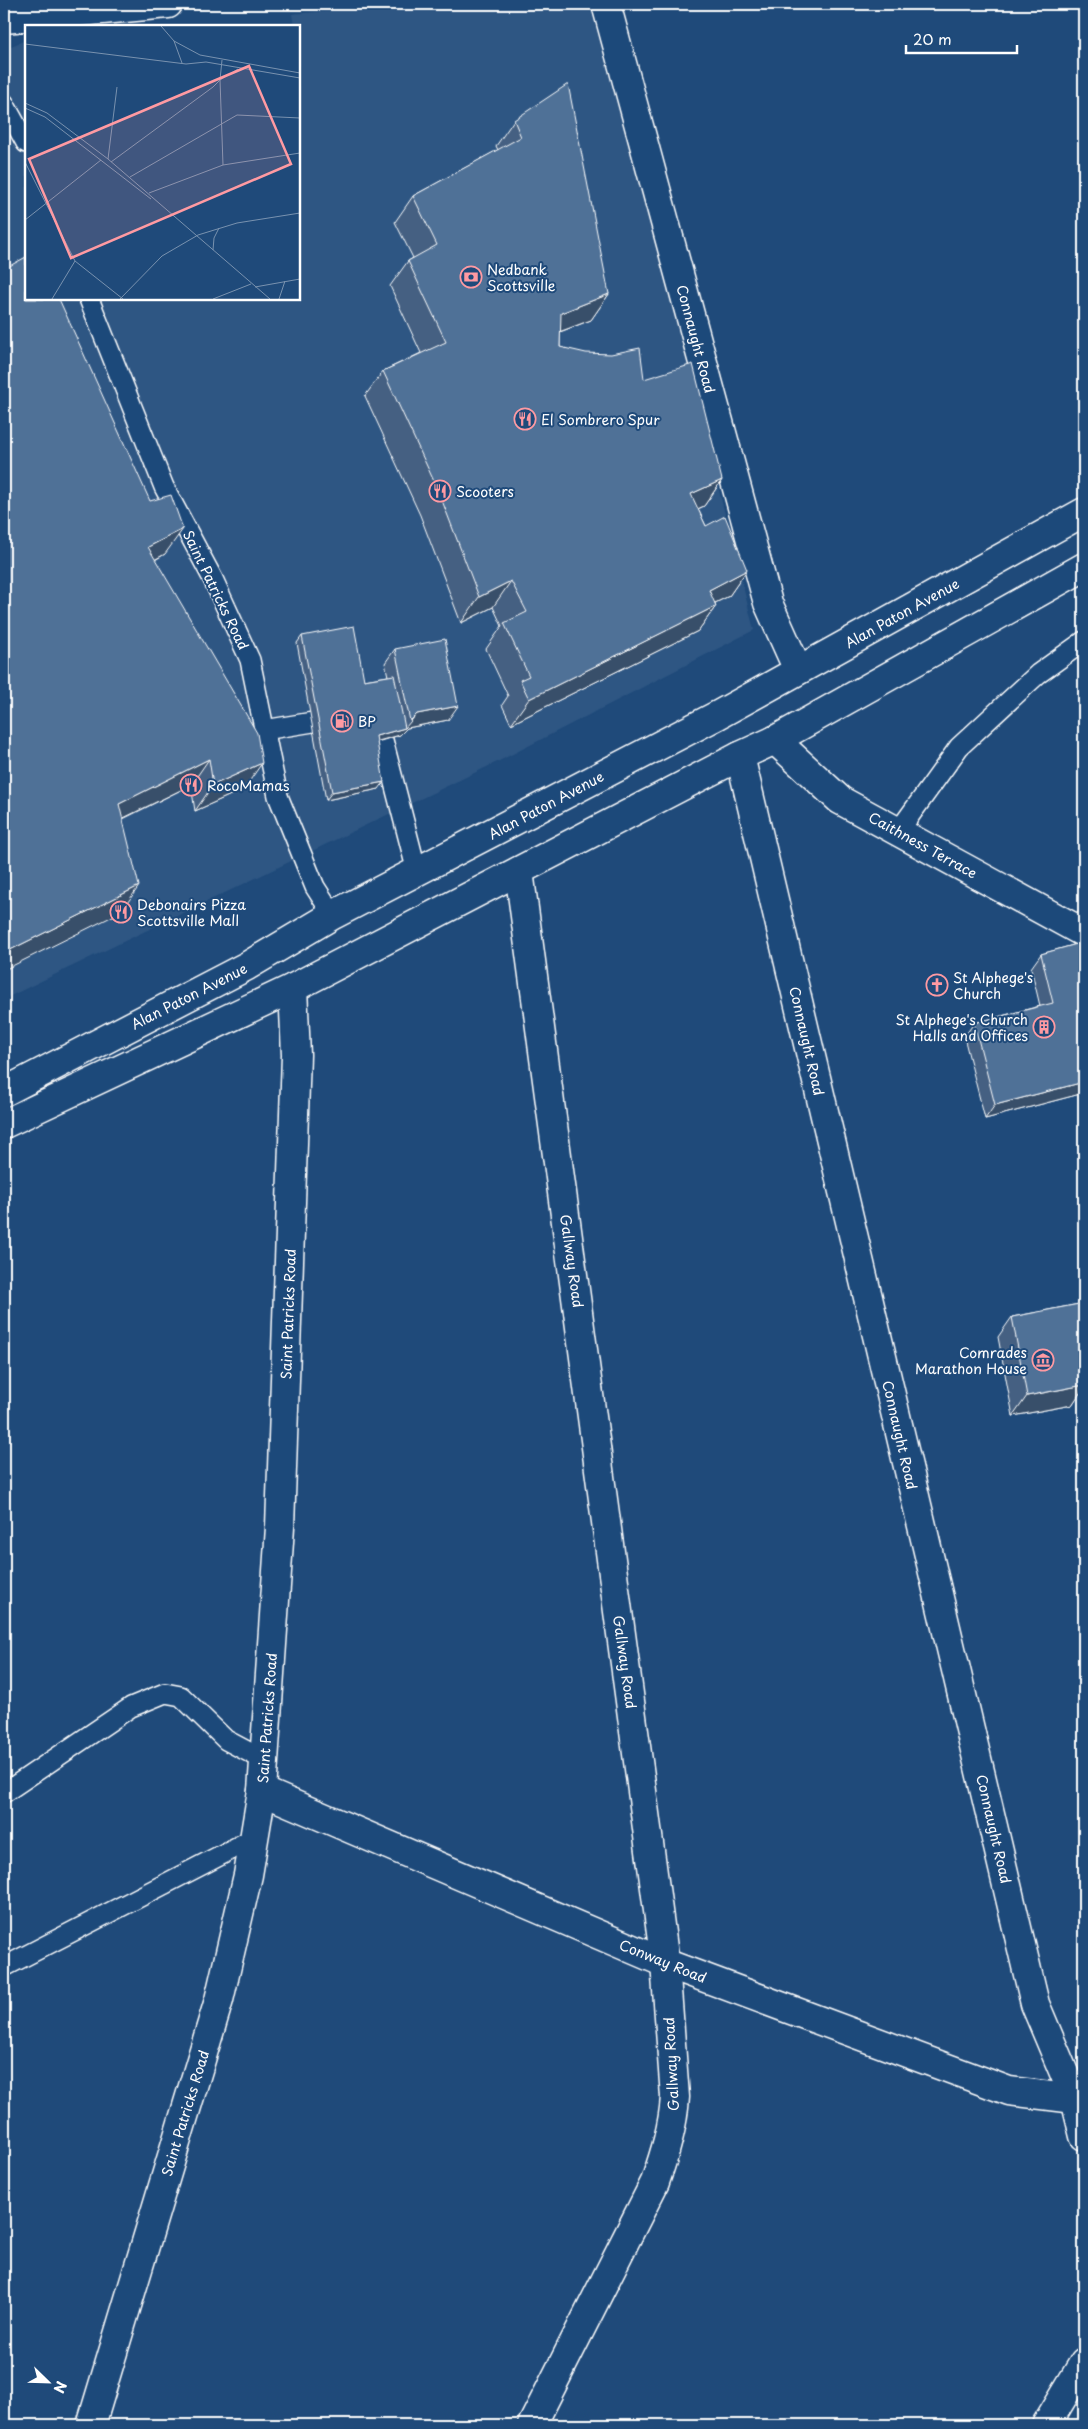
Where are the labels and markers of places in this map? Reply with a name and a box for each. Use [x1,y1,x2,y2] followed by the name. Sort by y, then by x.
[487,259,556,296] place label: Nedbank Scottsville
[459,265,483,289] bank icon: Nedbank Scottsville
[513,407,537,431] restaurant icon: El Sombrero Spur
[541,409,660,430] place label: El Sombrero Spur
[428,479,452,503] restaurant icon: Scooters
[456,481,514,502] place label: Scooters
[330,709,354,733] fuel station icon: BP
[358,711,376,732] place label: BP
[179,773,203,797] restaurant icon: RocoMamas
[207,775,289,796] place label: RocoMamas
[137,894,246,931] place label: Debonairs Pizza Scottsville Mall
[109,900,133,924] restaurant icon: Debonairs Pizza Scottsville Mall
[953,967,1033,1004] place label: St Alphege's Church
[925,973,949,997] church icon: St Alphege's Church
[896,1009,1028,1046] place label: St Alphege's Church Halls and Offices
[1032,1015,1056,1039] building icon: St Alphege's Church Halls and Offices
[915,1342,1027,1379] place label: Comrades Marathon House
[1031,1348,1055,1372] museum icon: Comrades Marathon House

